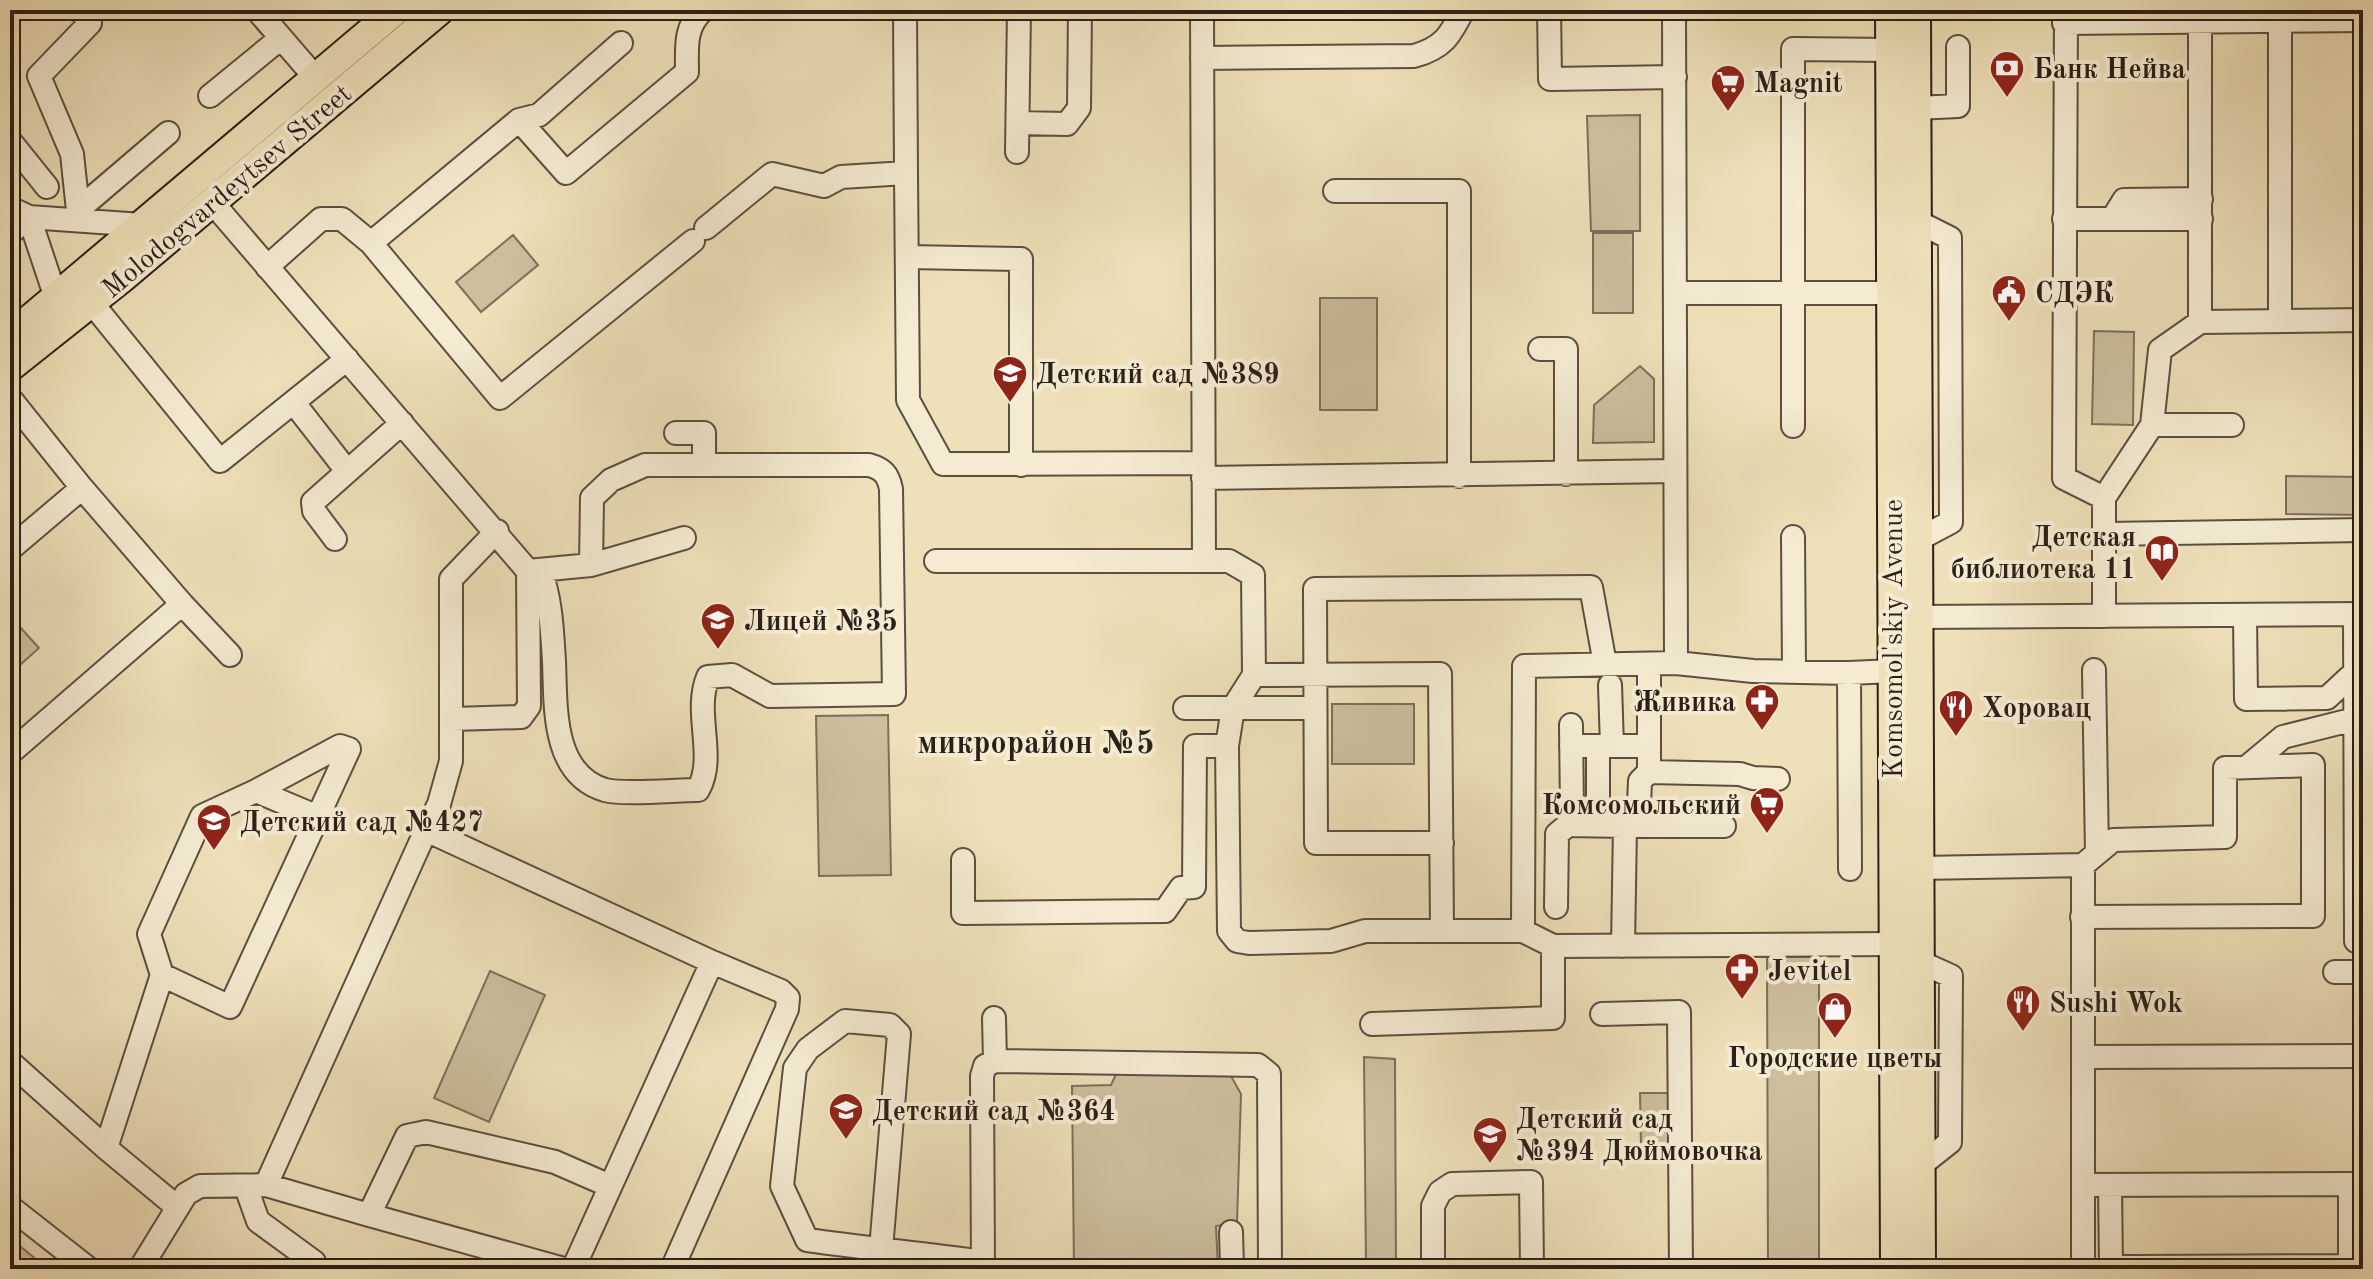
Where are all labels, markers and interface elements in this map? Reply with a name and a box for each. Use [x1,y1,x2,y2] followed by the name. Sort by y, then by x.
[1988,49,2026,99] bank icon: Банк Нейва
[2033,57,2186,85] place label: Банк Нейва
[1709,63,1747,113] supermarket icon: Magnit
[1754,71,1843,99] place label: Magnit
[98,80,358,304] street label: Molodogvardeytsev Street
[1990,273,2028,323] public building icon: СДЭК
[2035,280,2114,309] place label: СДЭК
[991,354,1029,404] school or university icon: Детский сад №389
[1036,361,1280,390] place label: Детский сад №389
[1881,499,1909,779] street label: Komsomol'skiy Avenue
[1951,525,2136,585] place label: Детская библиотека 11
[2143,533,2181,583] library icon: Детская библиотека 11
[699,601,737,651] school or university icon: Лицей №35
[744,608,898,637] place label: Лицей №35
[1743,682,1781,732] pharmacy icon: Живика
[1937,688,1975,738] restaurant icon: Хоровац
[1633,689,1736,718] place label: Живика
[1982,696,2091,724] place label: Хоровац
[917,729,1155,761] district label: микрорайон №5
[1748,785,1786,835] supermarket icon: Комсомольский
[1542,792,1741,821] place label: Комсомольский
[195,802,233,852] school or university icon: Детский сад №427
[240,809,484,838] place label: Детский сад №427
[1723,951,1761,1001] pharmacy icon: Jevitel
[1768,959,1852,987] place label: Jevitel
[2004,983,2042,1033] restaurant icon: Sushi Wok
[1816,990,1854,1040] shop icon: Городские цветы
[2049,991,2183,1019] place label: Sushi Wok
[1728,1046,1942,1074] place label: Городские цветы
[827,1091,865,1141] school or university icon: Детский сад №364
[872,1098,1116,1127] place label: Детский сад №364
[1516,1107,1763,1167] place label: Детский сад №394 Дюймовочка
[1471,1115,1509,1165] school or university icon: Детский сад №394 Дюймовочка

